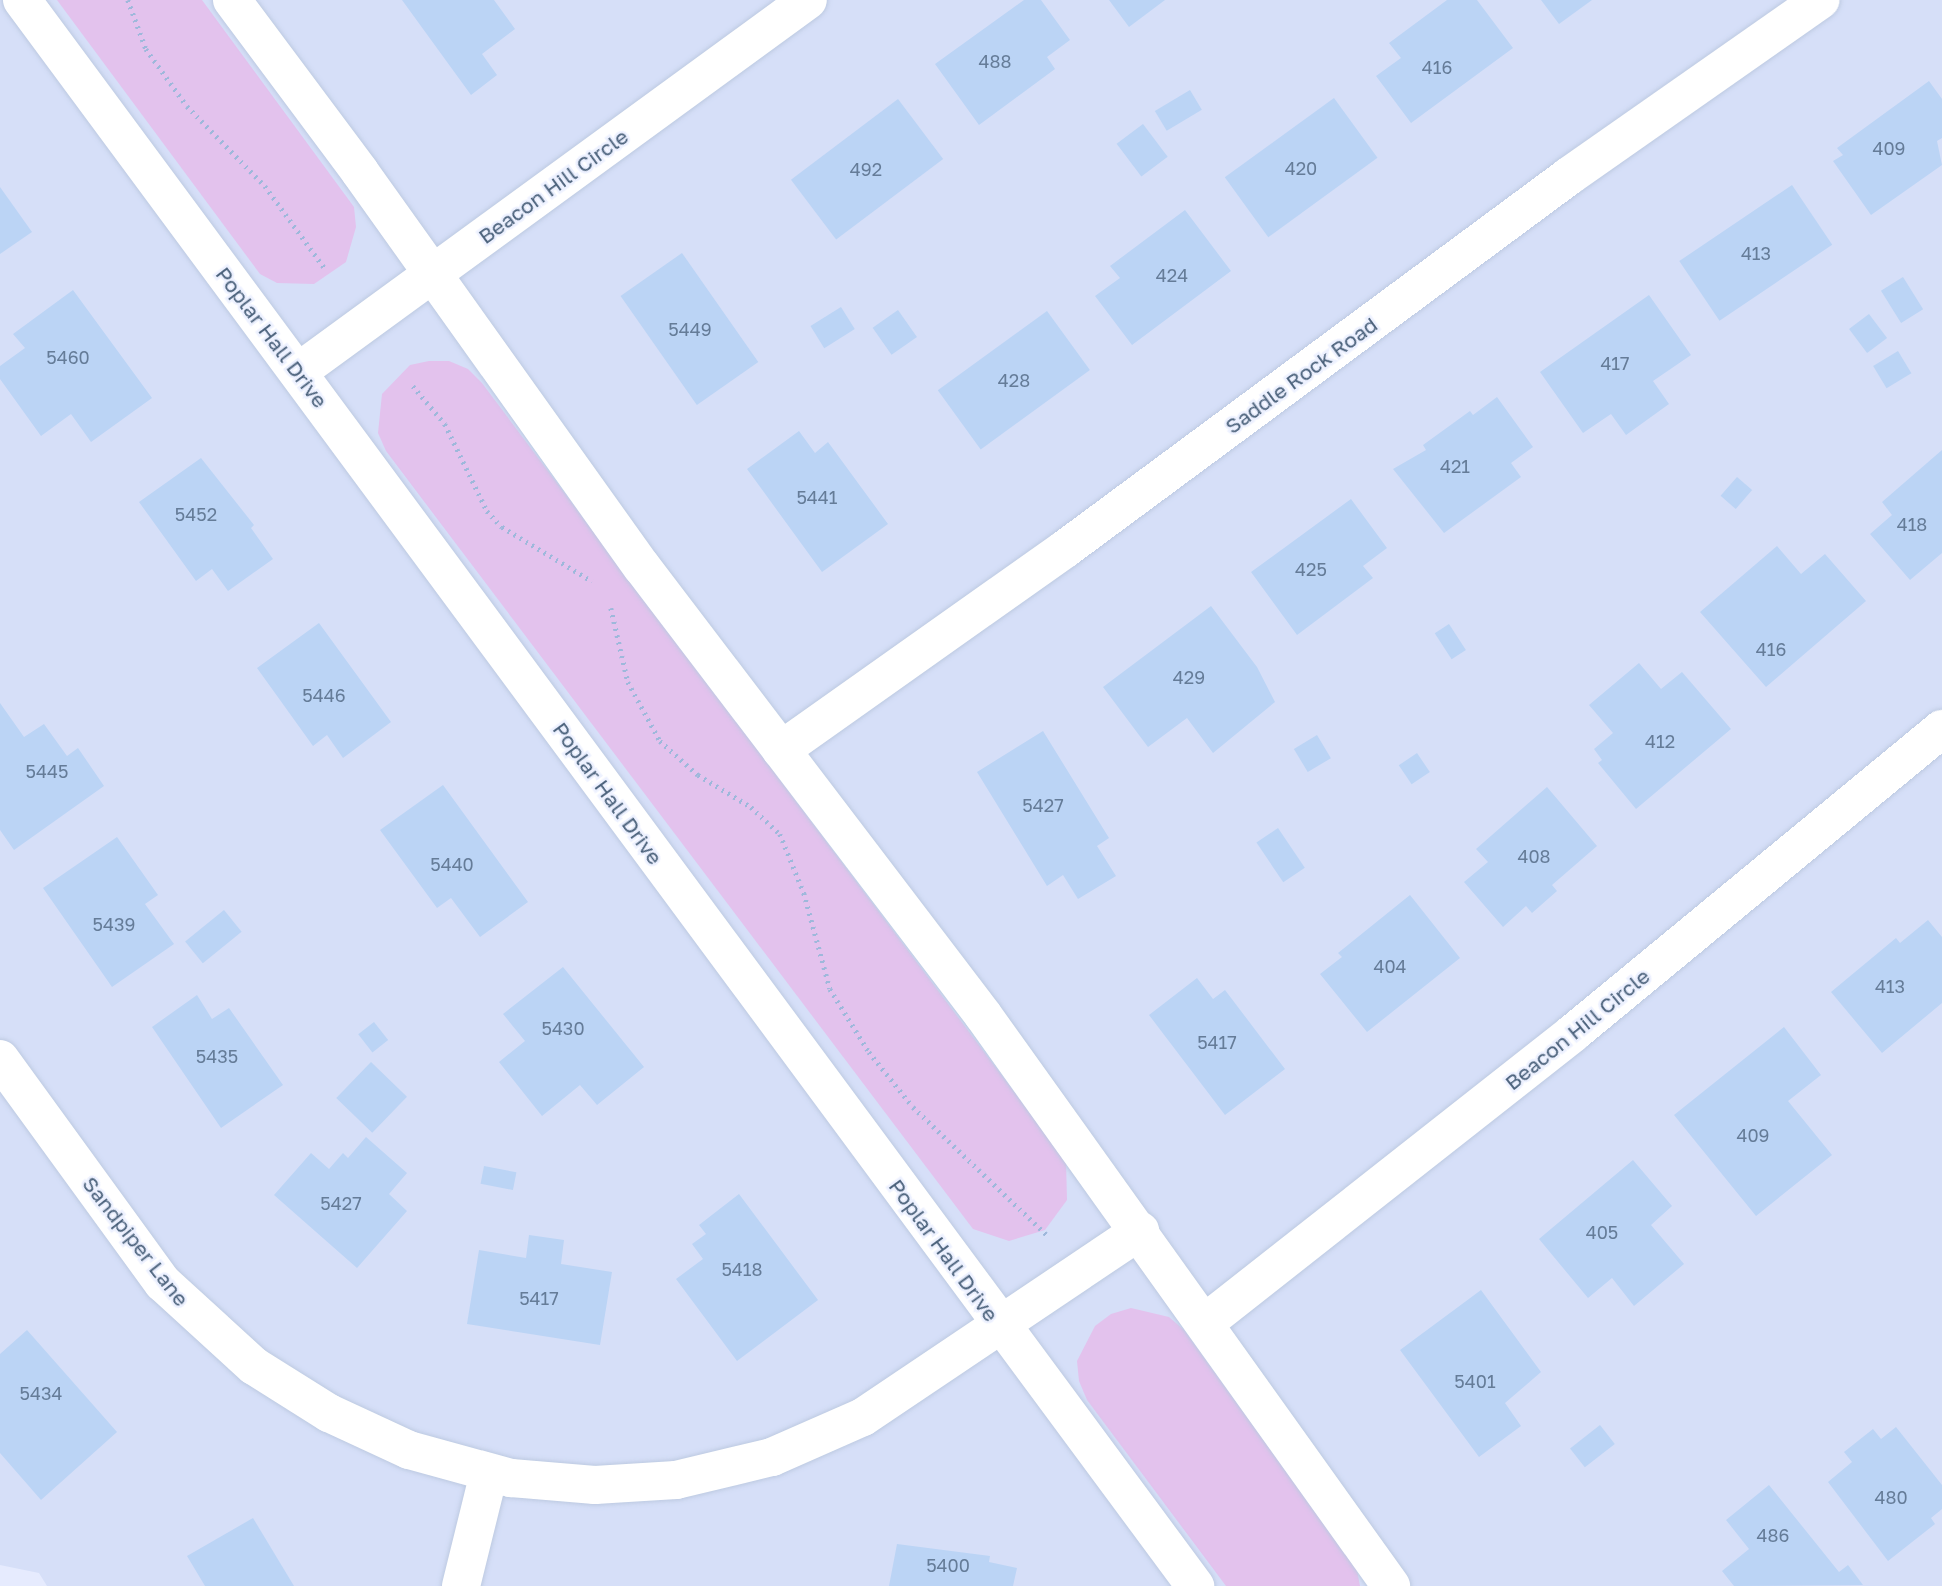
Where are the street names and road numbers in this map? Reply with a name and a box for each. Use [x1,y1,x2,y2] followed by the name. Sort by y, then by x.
[473,123,633,249] street label: Beacon Hill Circle
[211,262,333,412] street label: Poplar Hall Drive
[1220,311,1382,439] street label: Saddle Rock Road
[548,717,668,869] street label: Poplar Hall Drive
[1500,963,1654,1095] street label: Beacon Hill Circle
[78,1171,194,1311] street label: Sandpiper Lane
[884,1174,1004,1326] street label: Poplar Hall Drive

